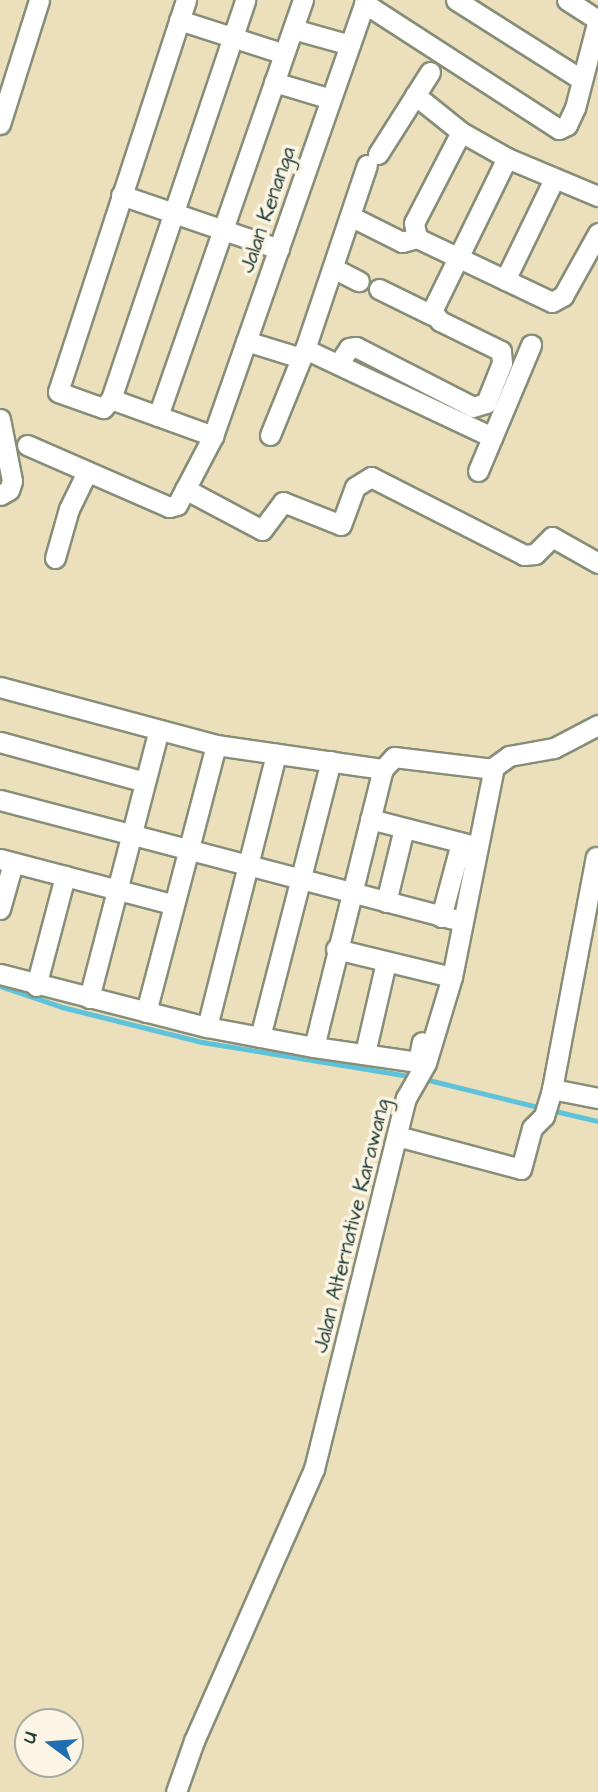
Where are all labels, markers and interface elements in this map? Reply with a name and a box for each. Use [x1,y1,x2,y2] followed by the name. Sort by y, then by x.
[235,144,301,276] street label: Jalan Kenanga
[308,1096,396,1356] street label: Jalan Alternative Karawang
[14,1708,84,1778] north arrow
[16,1729,45,1746] text: U

